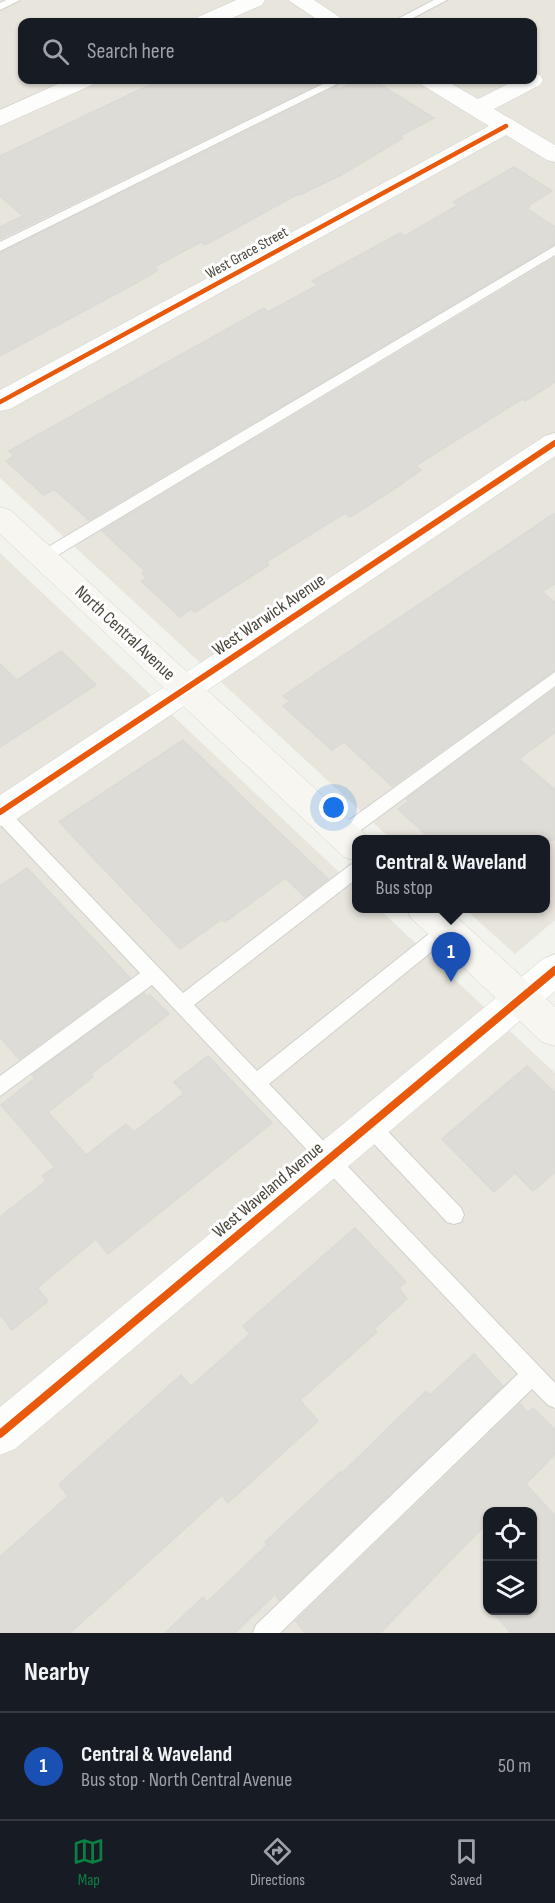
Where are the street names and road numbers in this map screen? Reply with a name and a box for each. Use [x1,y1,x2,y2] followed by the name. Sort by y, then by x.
[202,222,292,283] street label: West Grace Street
[209,570,329,660] street label: West Warwick Avenue
[71,581,179,685] street label: North Central Avenue
[208,1138,328,1242] street label: West Waveland Avenue

